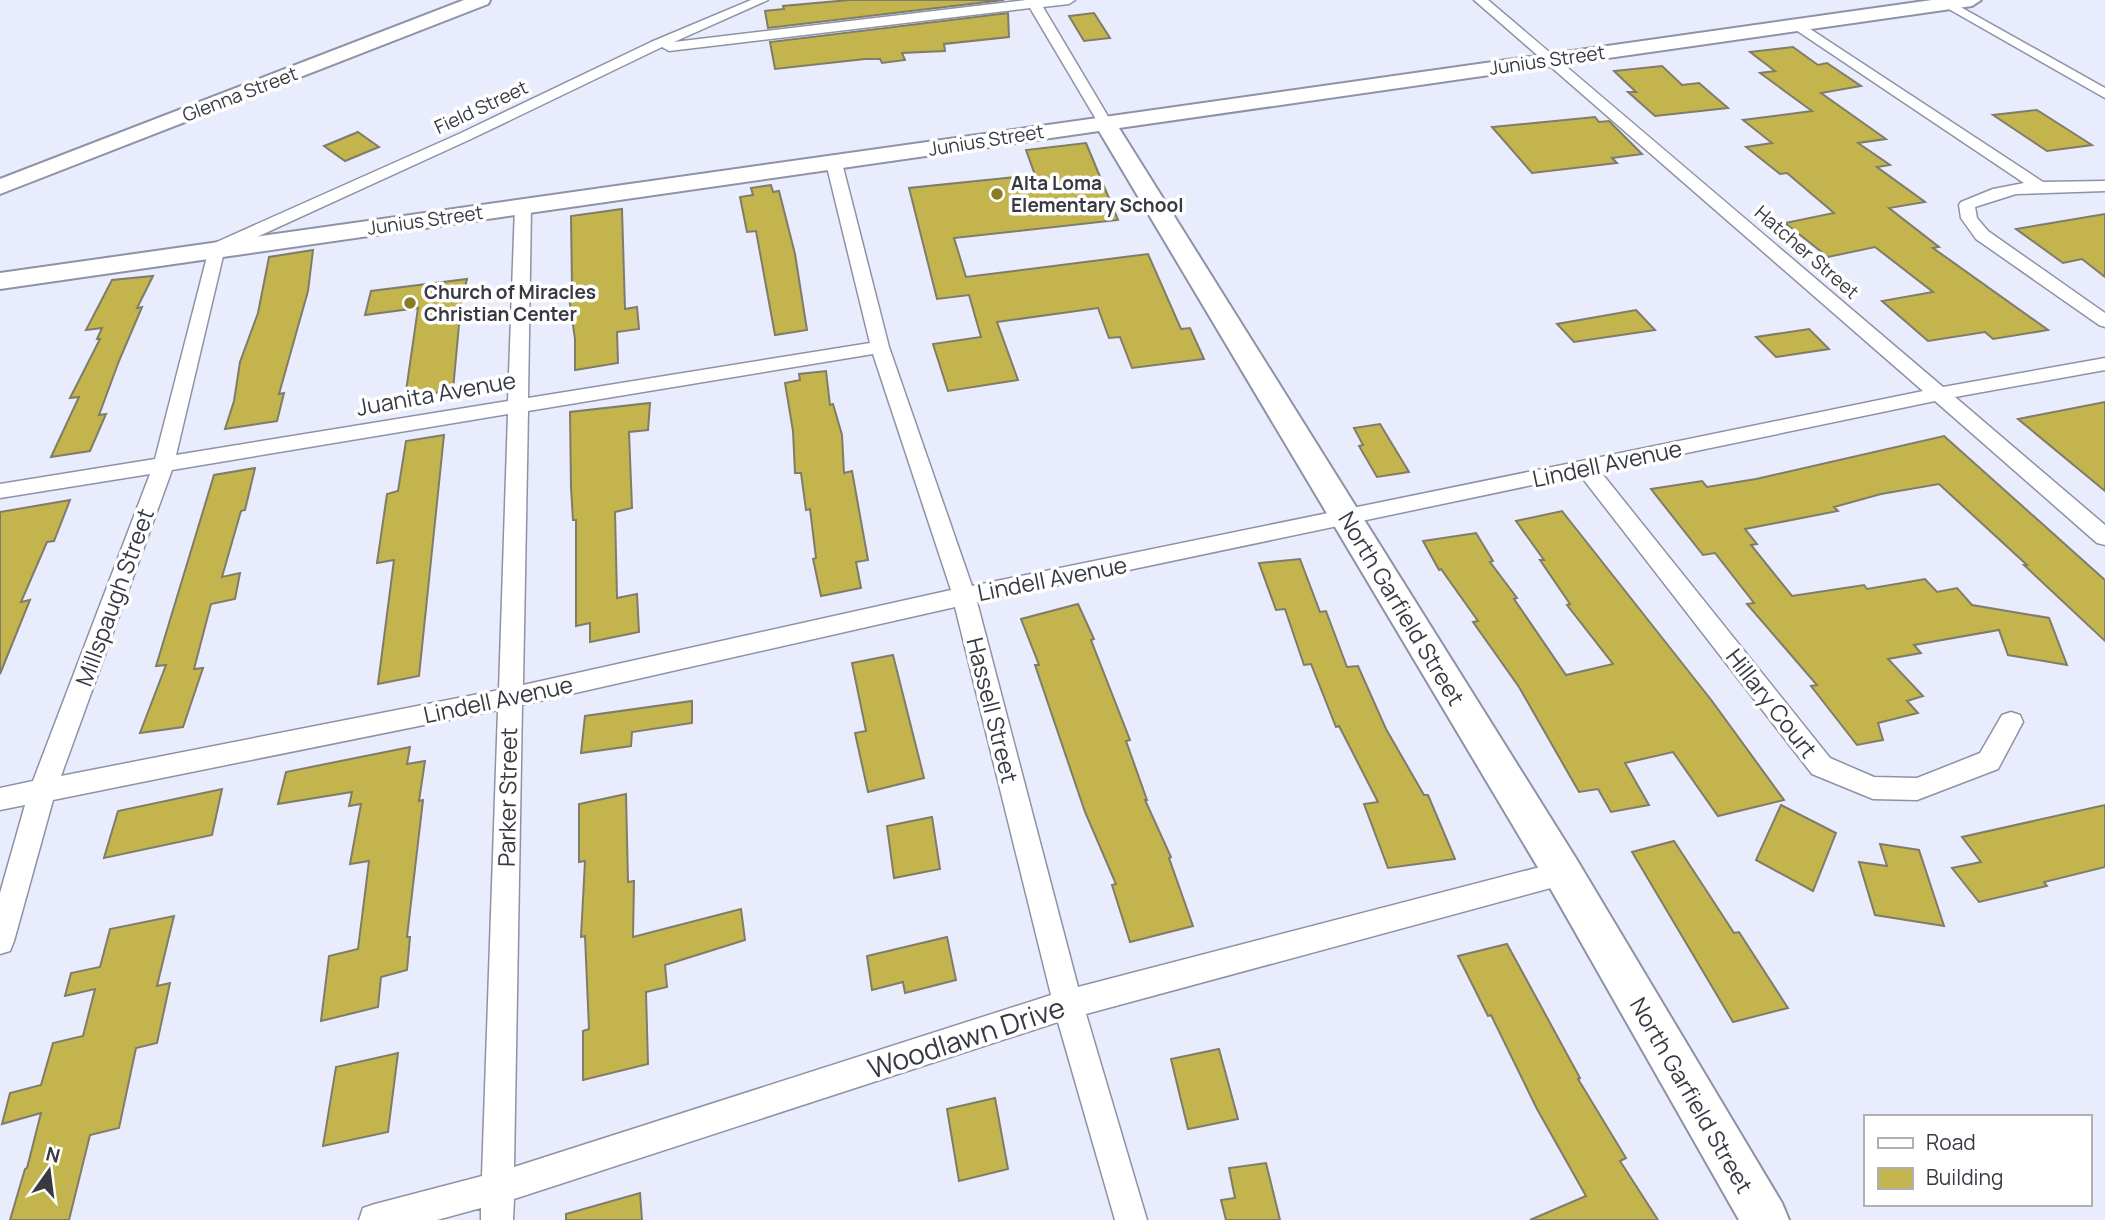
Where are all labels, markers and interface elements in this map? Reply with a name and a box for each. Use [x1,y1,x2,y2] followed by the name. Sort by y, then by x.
[1487,39,1607,81] street label: Junius Street
[179,60,301,128] street label: Glenna Street
[430,74,532,140] street label: Field Street
[926,118,1046,162] street label: Junius Street
[1011,170,1184,218] place label: Alta Loma Elementary School
[989,186,1005,202] marker: Alta Loma Elementary School
[365,199,485,241] street label: Junius Street
[1749,199,1865,305] street label: Hatcher Street
[424,279,596,327] place label: Church of Miracles Christian Center
[402,295,418,311] marker: Church of Miracles Christian Center
[354,363,518,423] street label: Juanita Avenue
[1529,432,1685,494] street label: Lindell Avenue
[67,504,161,690] street label: Millspaugh Street
[1331,505,1473,711] street label: North Garfield Street
[974,548,1130,608] street label: Lindell Avenue
[959,634,1027,786] street label: Hassell Street
[1719,642,1825,764] street label: Hillary Court
[420,668,576,730] street label: Lindell Avenue
[490,727,524,867] street label: Parker Street
[863,987,1069,1087] street label: Woodlawn Drive
[1623,991,1761,1199] street label: North Garfield Street
[1864,1115,2091,1206] legend
[1926,1128,1976,1156] text: Road
[14,1136,84,1206] north arrow
[43,1140,63,1169] text: N
[1926,1163,2003,1191] text: Building

